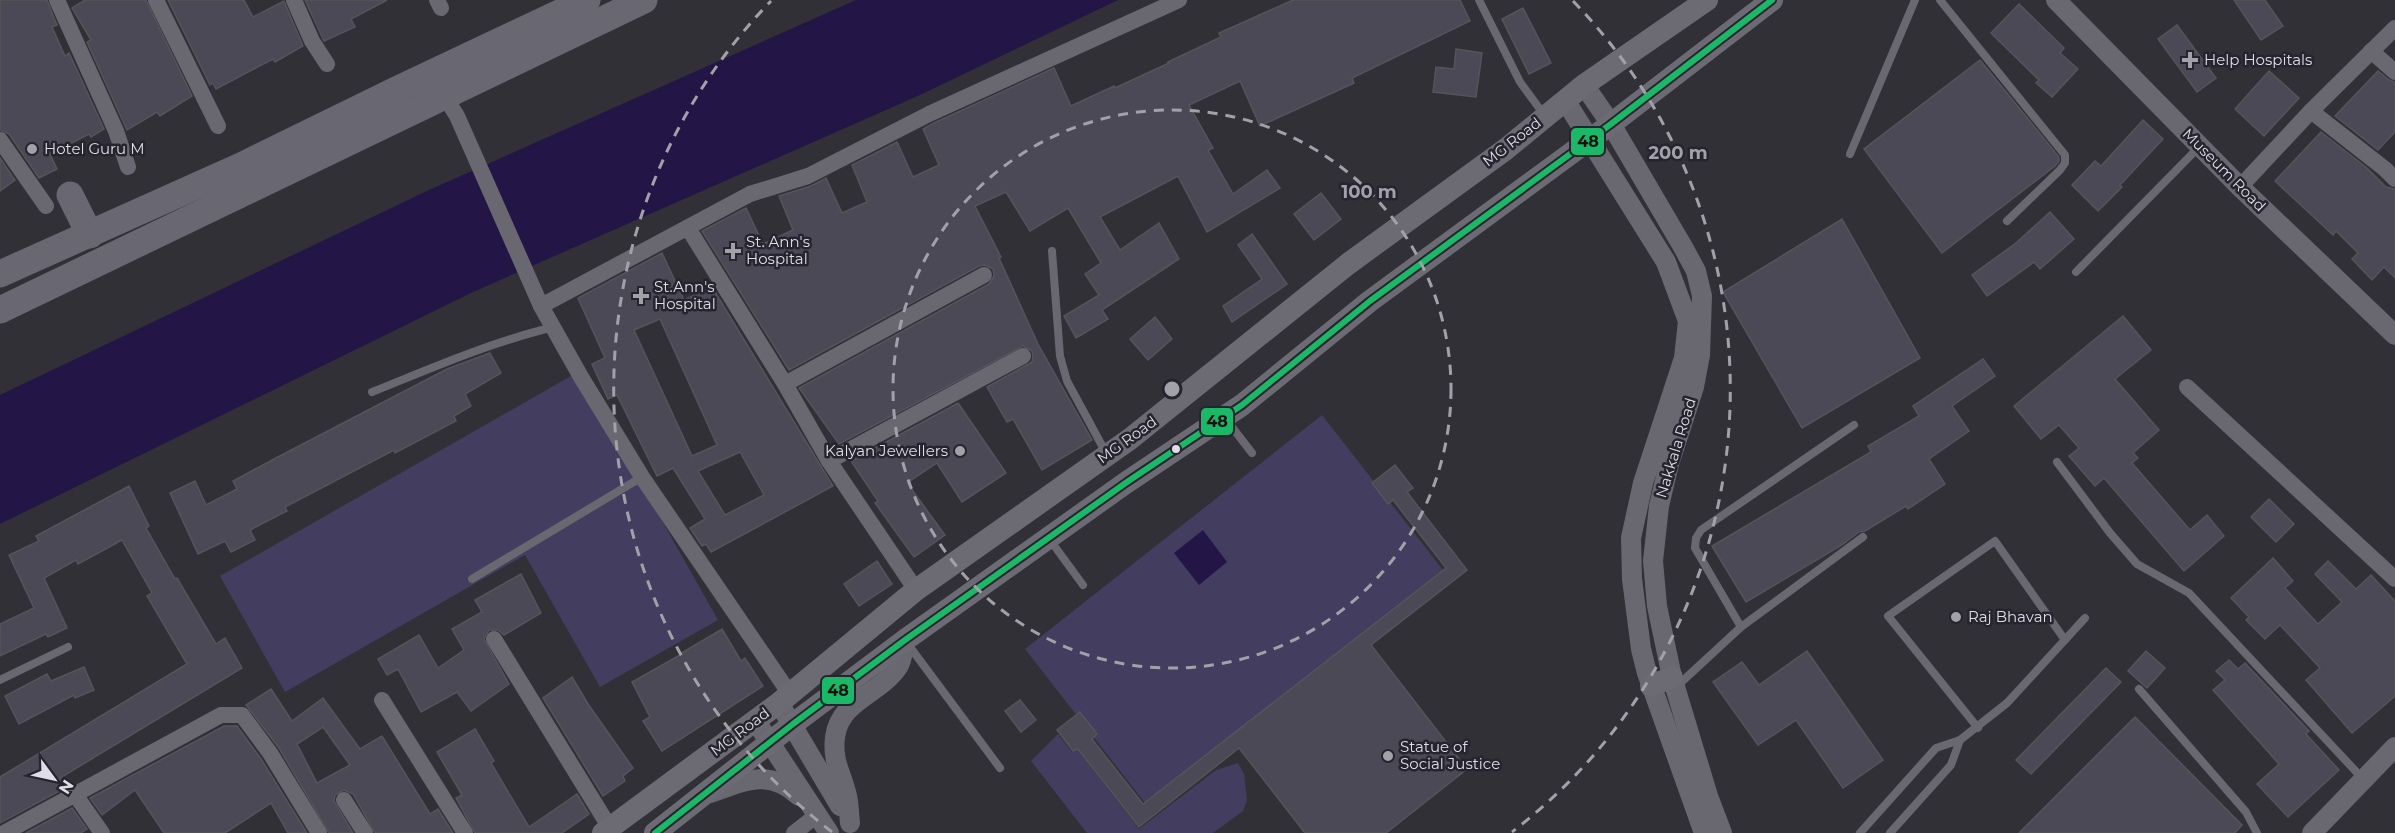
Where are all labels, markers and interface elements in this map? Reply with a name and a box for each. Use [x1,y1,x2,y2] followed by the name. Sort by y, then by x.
[2204,50,2312,69] place label: Help Hospitals
[2181,51,2199,69] marker: Help Hospitals
[1479,113,1545,170] street label: MG Road
[2179,124,2270,215] street label: Museum Road
[1570,127,1605,156] line badge: 48
[1577,132,1599,151] text: 48
[44,139,144,158] place label: Hotel Guru M
[25,142,39,156] marker: Hotel Guru M
[1648,142,1708,164] text: 200 m
[1341,181,1397,203] text: 100 m
[746,232,810,268] place label: St. Ann's Hospital
[724,242,742,260] marker: St. Ann's Hospital
[654,277,716,313] place label: St.Ann's Hospital
[632,287,650,305] marker: St.Ann's Hospital
[1162,379,1182,399] centre of rings
[1651,395,1700,500] street label: Nakkala Road
[1200,407,1234,436] line badge: 48
[1093,412,1160,468] street label: MG Road
[1206,412,1228,431] text: 48
[825,441,948,460] place label: Kalyan Jewellers
[1170,443,1182,455] unlabelled marker
[953,444,967,458] marker: Kalyan Jewellers
[1968,607,2053,626] place label: Raj Bhavan
[1949,610,1963,624] marker: Raj Bhavan
[821,676,855,705] line badge: 48
[827,681,849,700] text: 48
[706,703,773,760] street label: MG Road
[1400,737,1500,773] place label: Statue of Social Justice
[24,749,84,809] north arrow
[1381,749,1395,763] marker: Statue of Social Justice
[55,776,78,797] text: N

